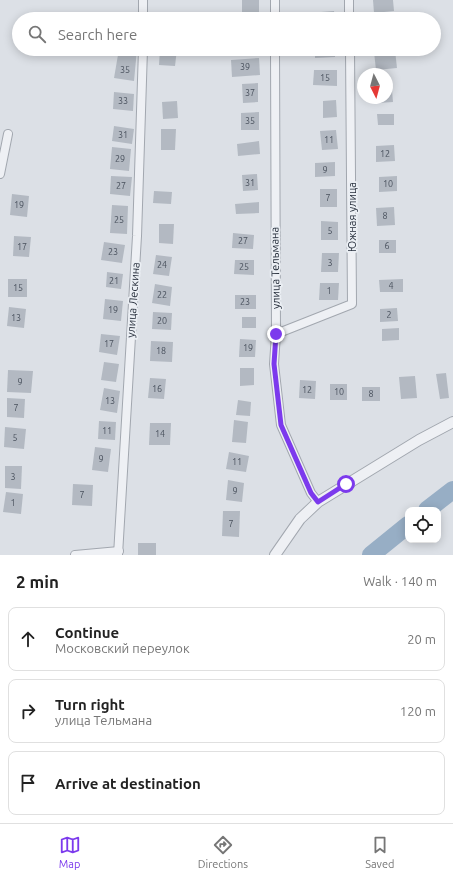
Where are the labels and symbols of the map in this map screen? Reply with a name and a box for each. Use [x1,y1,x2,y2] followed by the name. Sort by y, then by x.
[240,62,250,72] house number: 39
[120,65,130,75] house number: 35
[357,68,393,104] north arrow
[320,73,330,83] house number: 15
[245,88,255,98] house number: 37
[118,96,128,106] house number: 33
[245,116,255,126] house number: 35
[118,130,128,140] house number: 31
[324,135,334,145] house number: 11
[380,149,390,159] house number: 12
[115,154,125,164] house number: 29
[322,165,328,175] house number: 9
[245,178,255,188] house number: 31
[383,179,393,189] house number: 10
[116,181,126,191] house number: 27
[346,182,358,252] street label: Южная улица
[325,193,331,203] house number: 7
[14,200,24,210] house number: 19
[382,211,388,221] house number: 8
[114,215,124,225] house number: 25
[327,226,333,236] house number: 5
[268,227,282,309] street label: улица Тельмана
[238,236,248,246] house number: 27
[384,241,390,251] house number: 6
[17,242,27,252] house number: 17
[108,247,118,257] house number: 23
[327,258,333,268] house number: 3
[157,260,167,270] house number: 24
[124,262,142,338] street label: улица Лескина
[239,262,249,272] house number: 25
[109,276,119,286] house number: 21
[388,281,394,291] house number: 4
[13,283,23,293] house number: 15
[326,286,332,296] house number: 1
[157,290,167,300] house number: 22
[240,297,250,307] house number: 23
[108,305,118,315] house number: 19
[386,310,392,320] house number: 2
[11,313,21,323] house number: 13
[157,316,167,326] house number: 20
[267,325,285,343] route end
[104,339,114,349] house number: 17
[243,343,253,353] house number: 19
[156,346,166,356] house number: 18
[17,377,23,387] house number: 9
[152,384,162,394] house number: 16
[302,385,312,395] house number: 12
[334,387,344,397] house number: 10
[368,389,374,399] house number: 8
[105,396,115,406] house number: 13
[13,403,19,413] house number: 7
[102,426,112,436] house number: 11
[155,429,165,439] house number: 14
[12,433,18,443] house number: 5
[98,454,104,464] house number: 9
[232,457,242,467] house number: 11
[10,472,16,482] house number: 3
[337,475,355,493] route start
[232,486,238,496] house number: 9
[79,490,85,500] house number: 7
[10,498,16,508] house number: 1
[228,519,234,529] house number: 7

